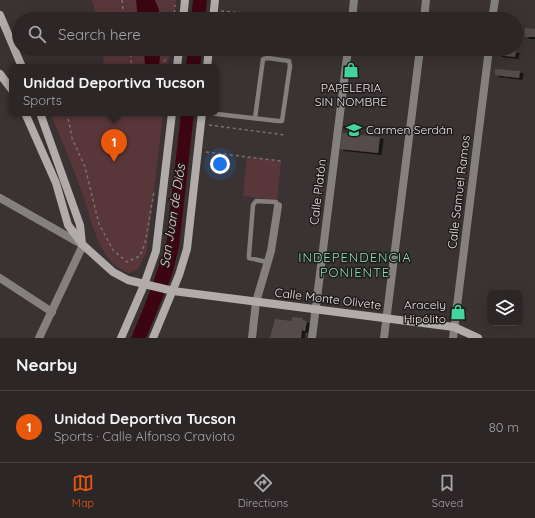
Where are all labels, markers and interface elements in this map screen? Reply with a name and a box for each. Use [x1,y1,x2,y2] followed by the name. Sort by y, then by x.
[12,12,523,56] search box
[26,23,48,45] icon: search
[58,25,141,44] text: Search here
[342,61,360,79] shop icon: PAPELERIA SIN NOMBRE
[9,64,219,116] popup
[23,73,205,92] text: Unidad Deportiva Tucson
[315,80,387,109] place label: PAPELERIA SIN NOMBRE
[23,92,62,108] text: Sports
[345,121,363,139] school or university icon: Carmen Serdán
[366,122,453,137] place label: Carmen Serdán
[101,129,127,162] pin: 1
[444,134,473,250] street label: Calle Samuel Ramos
[210,154,230,174] your location
[306,158,329,226] street label: Calle Platón
[156,162,188,269] water label: San Juan de Diós
[298,249,412,280] district label: INDEPENDENCIA PONIENTE
[274,285,382,313] street label: Calle Monte Olivete
[487,290,523,326] map controls
[487,290,523,326] button: layers
[404,297,446,326] place label: Aracely Hipólito
[449,303,467,321] shop icon: Aracely Hipólito
[16,354,77,375] text: Nearby
[54,409,236,428] text: Unidad Deportiva Tucson
[26,419,32,435] text: 1
[489,419,519,435] text: 80 m
[54,428,235,444] text: Sports · Calle Alfonso Cravioto
[72,472,94,510] tab: Map
[238,472,288,510] tab: Directions
[432,472,463,510] tab: Saved

